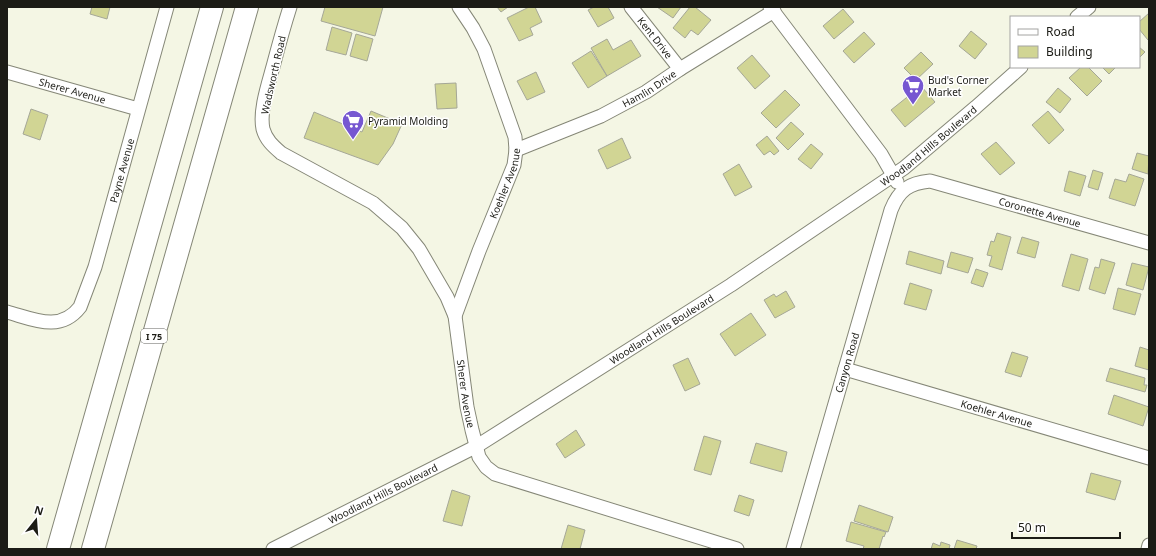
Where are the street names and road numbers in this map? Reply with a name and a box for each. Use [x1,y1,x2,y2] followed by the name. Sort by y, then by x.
[634,14,676,61] street label: Kent Drive
[257,34,289,116] street label: Wadsworth Road
[620,66,679,110] street label: Hamlin Drive
[37,74,108,107] street label: Sherer Avenue
[877,102,980,189] street label: Woodland Hills Boulevard
[106,136,137,204] street label: Payne Avenue
[486,147,523,221] street label: Koehler Avenue
[997,194,1083,230] street label: Coronette Avenue
[607,291,716,367] street label: Woodland Hills Boulevard
[141,329,167,343] road number: I 75
[832,331,862,394] street label: Canyon Road
[454,359,478,430] street label: Sherer Avenue
[959,396,1035,431] street label: Koehler Avenue
[326,460,440,527] street label: Woodland Hills Boulevard

